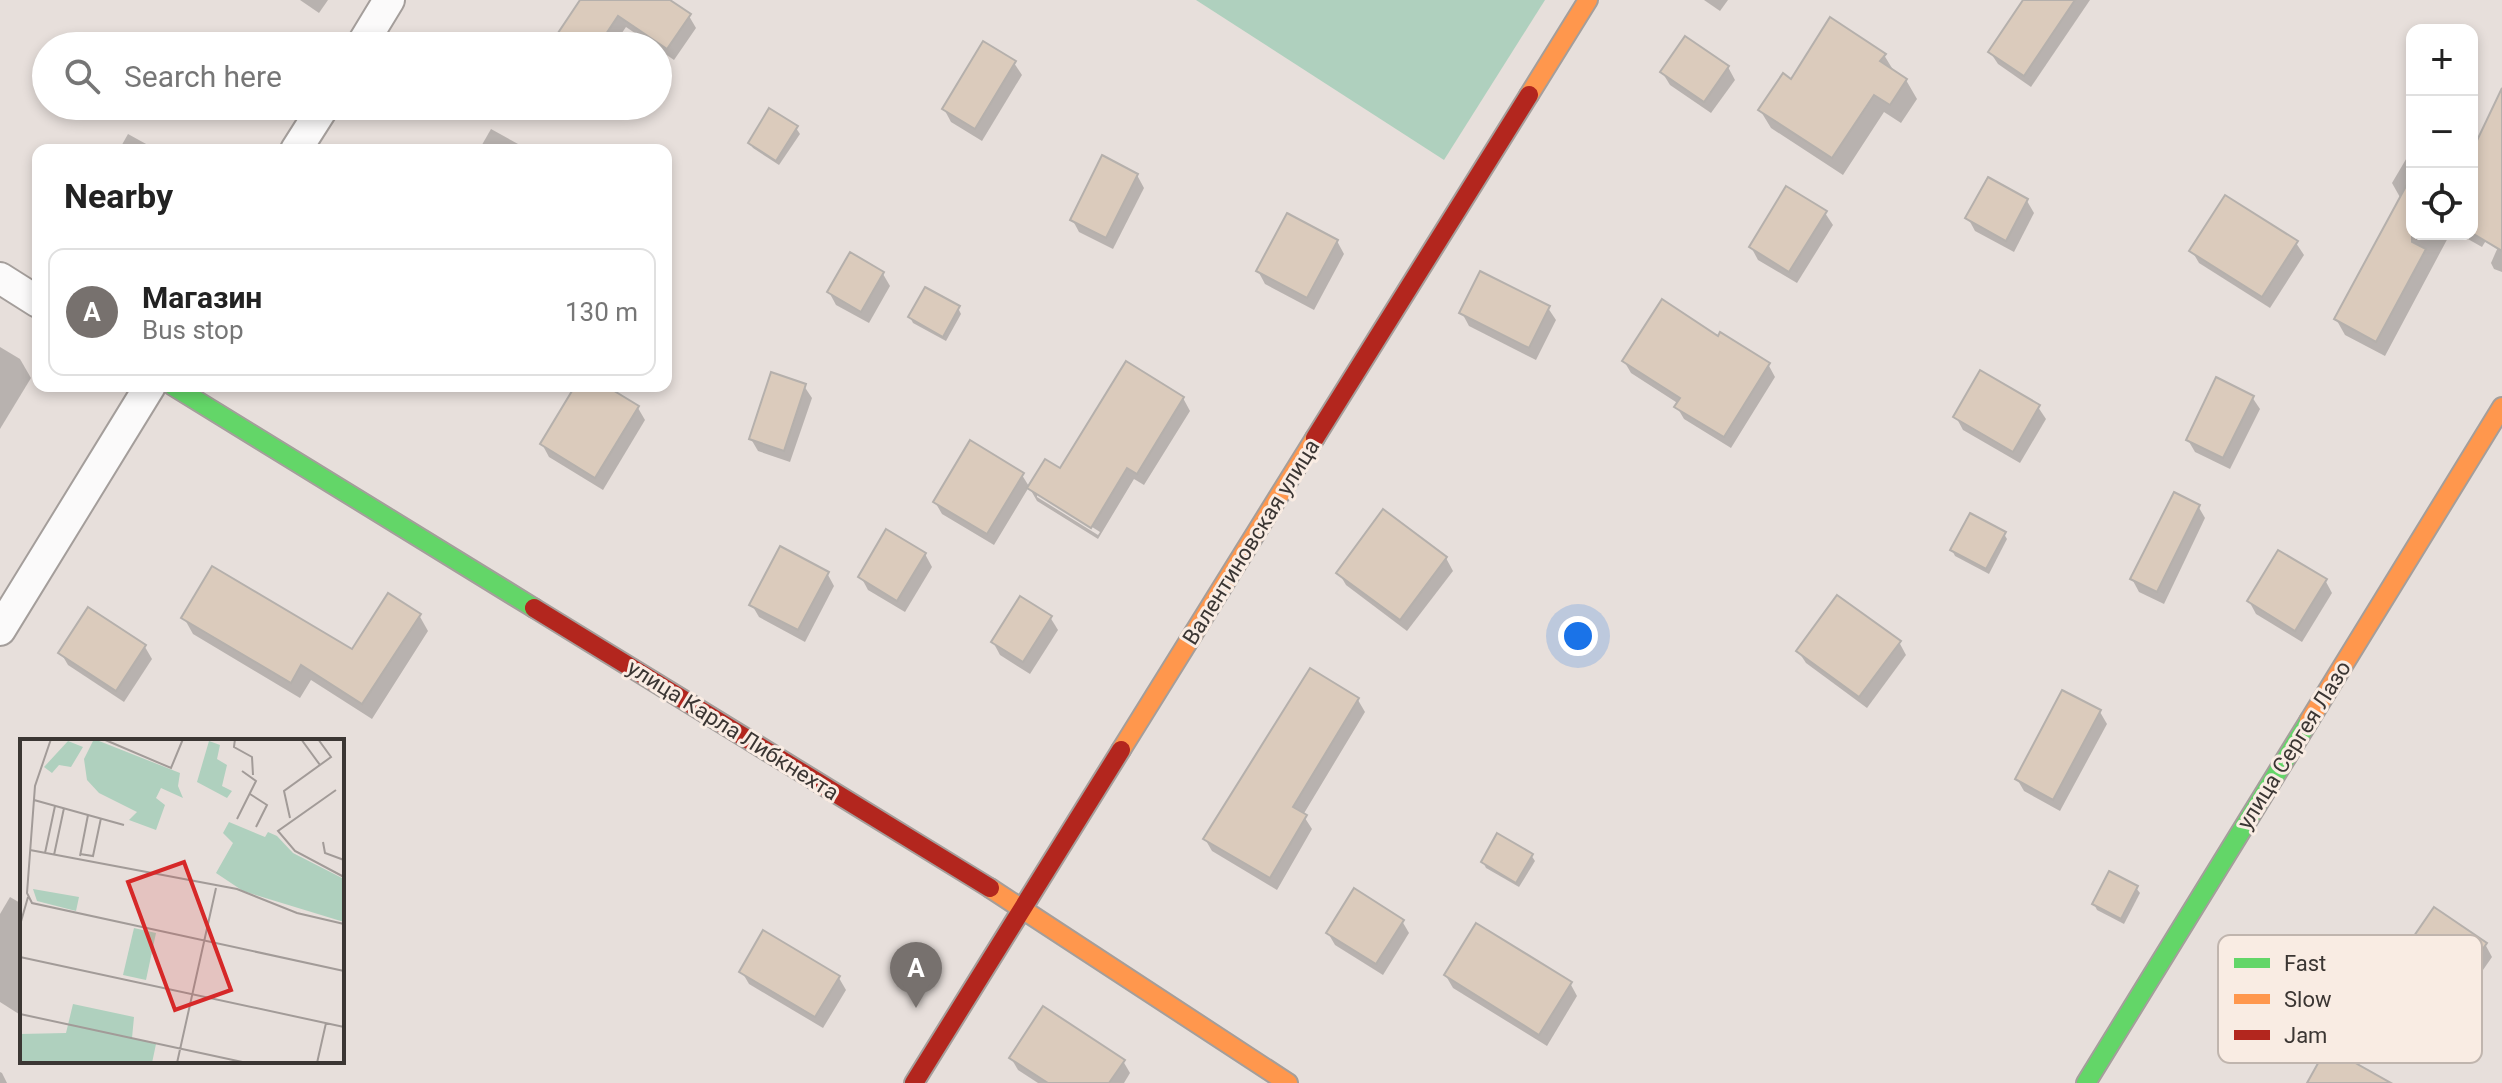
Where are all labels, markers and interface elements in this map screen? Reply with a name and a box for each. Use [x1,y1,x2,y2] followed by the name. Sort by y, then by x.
[2406,24,2478,240] map controls
[2406,24,2478,96] button: +
[32,32,672,120] search box
[60,54,104,98] icon: search
[124,59,282,94] text: Search here
[2406,96,2478,168] button: −
[2406,168,2478,240] button: locate
[64,176,173,216] text: Nearby
[142,280,262,315] text: Магазин
[83,297,101,327] text: A
[565,297,638,327] text: 130 m
[142,315,244,345] text: Bus stop
[1178,435,1324,649] street label: Валентиновская улица
[1558,616,1598,656] your location
[623,655,843,805] street label: улица Карла Либкнехта
[2232,656,2356,834] street label: улица Сергея Лазо
[20,739,344,1063] inset map
[2218,935,2482,1063] legend
[890,942,942,1008] pin: A
[2284,951,2326,976] text: Fast
[2284,987,2332,1012] text: Slow
[2284,1023,2327,1048] text: Jam

